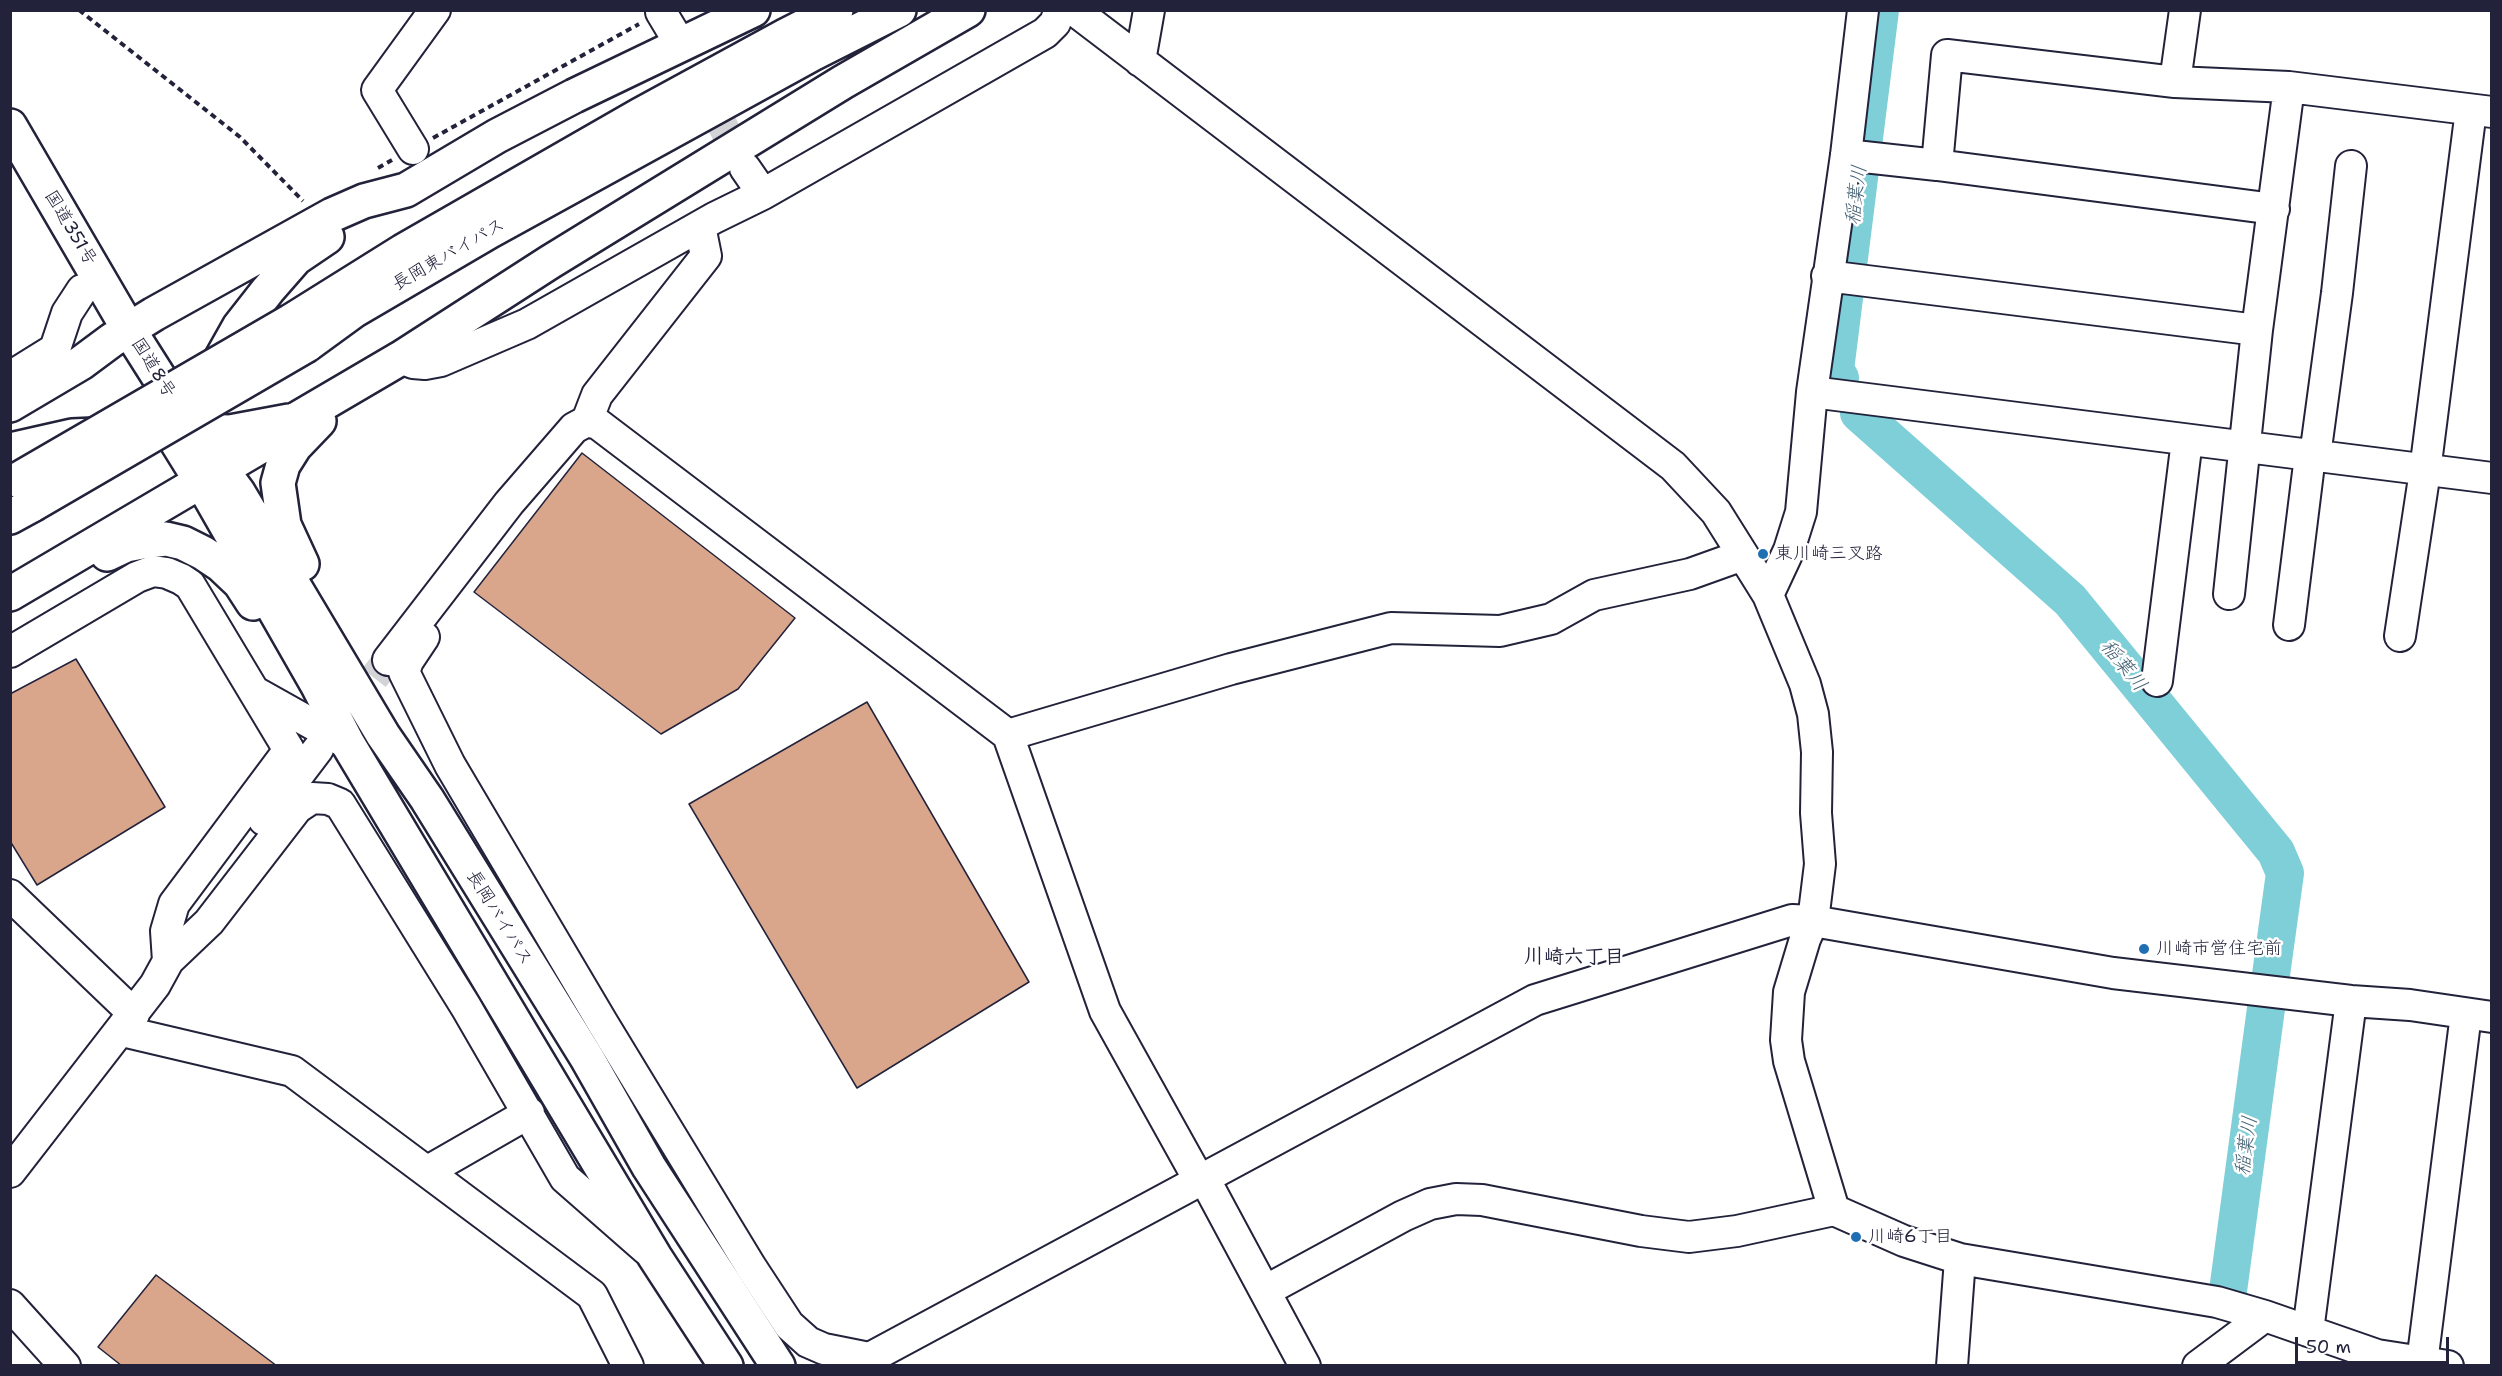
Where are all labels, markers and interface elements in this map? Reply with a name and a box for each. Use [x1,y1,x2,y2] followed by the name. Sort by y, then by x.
[1841,164,1873,226] water label: 稲葉川
[39,187,101,269] street label: 国道351号
[389,214,509,296] street label: 長岡東バイパス
[126,334,180,402] street label: 国道8号
[1775,543,1883,565] place label: 東川崎三叉路
[1756,547,1770,561] marker: 東川崎三叉路
[2095,635,2151,697] water label: 稲葉川
[461,866,537,970] street label: 長岡バイパス
[2156,938,2282,960] place label: 川崎市営住宅前
[2137,942,2151,956] marker: 川崎市営住宅前
[1524,946,1624,970] district label: 川崎六丁目
[2231,1115,2263,1177] water label: 稲葉川
[1868,1226,1953,1248] place label: 川崎6丁目
[1849,1230,1863,1244] marker: 川崎6丁目
[2298,1325,2452,1363] scale bar
[2306,1335,2351,1359] text: 50 m

